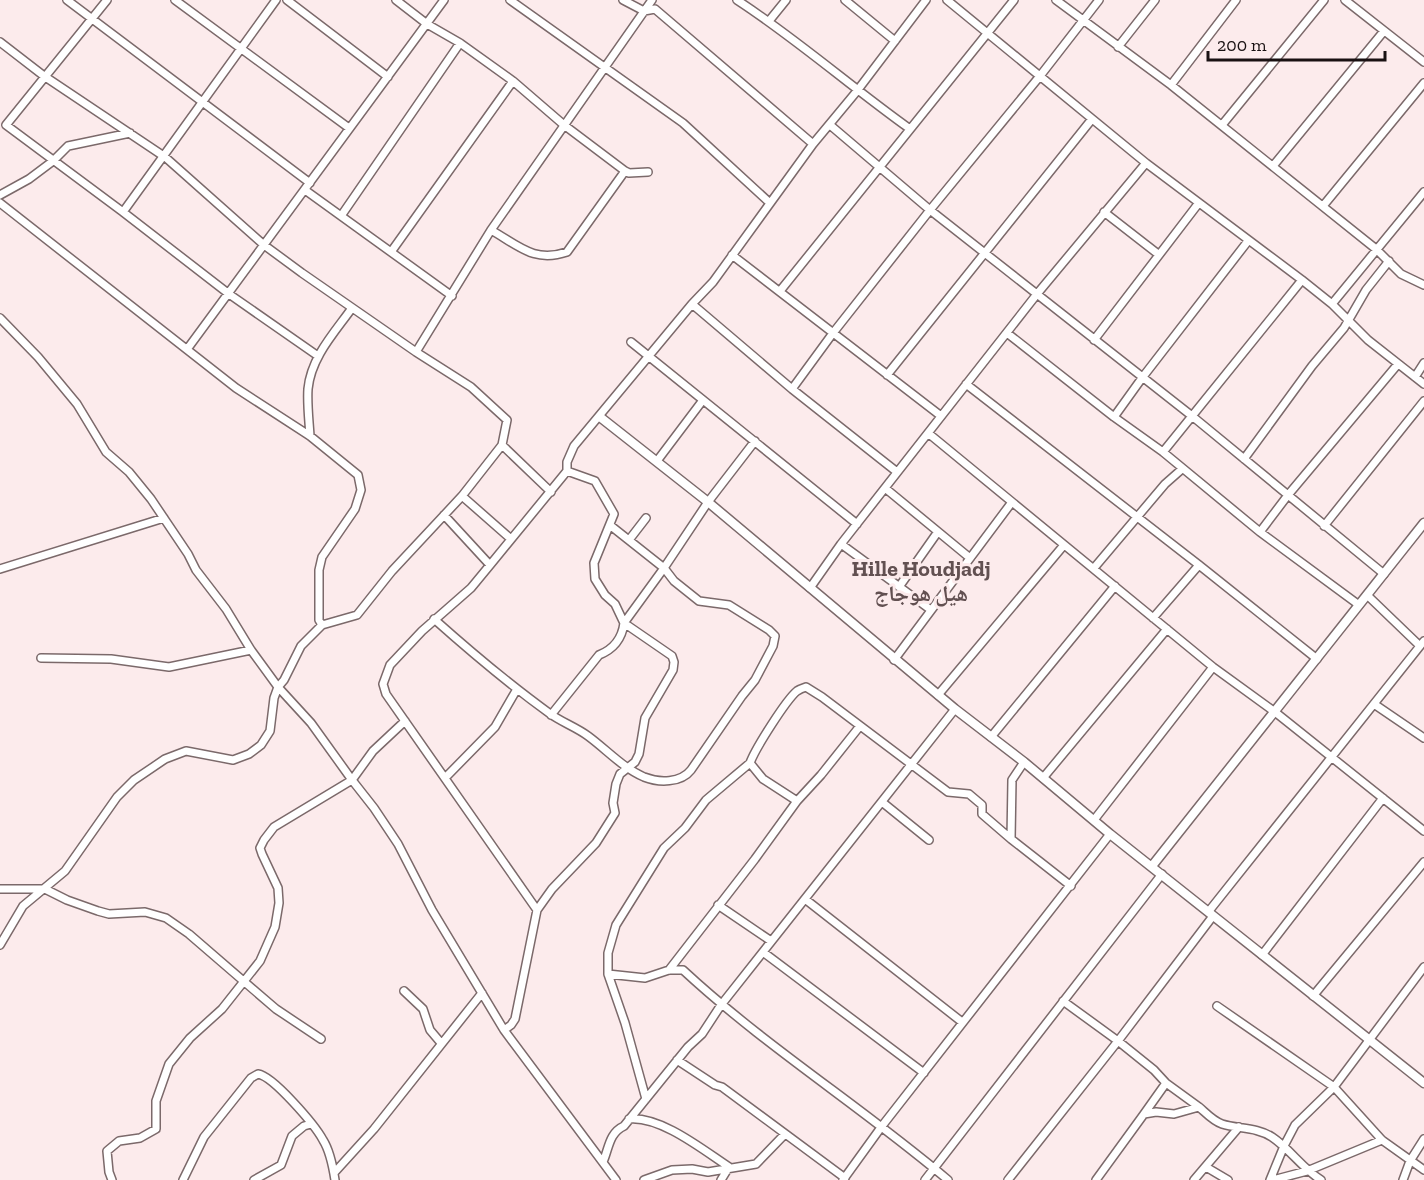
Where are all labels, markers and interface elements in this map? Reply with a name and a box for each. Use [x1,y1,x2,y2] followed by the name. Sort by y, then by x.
[1208,24,1385,62] scale bar
[1217,34,1267,56] text: 200 m
[851,555,991,607] district label: Hille Houdjadj هيل هوجاج

